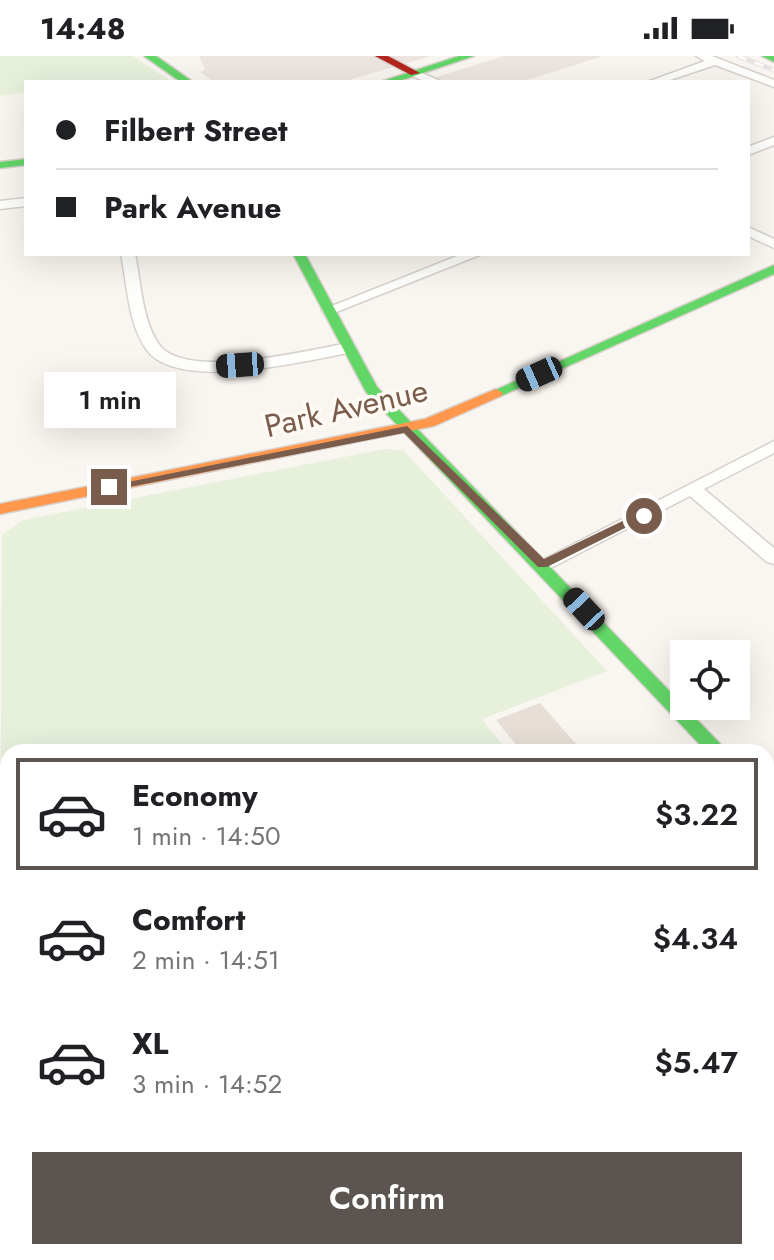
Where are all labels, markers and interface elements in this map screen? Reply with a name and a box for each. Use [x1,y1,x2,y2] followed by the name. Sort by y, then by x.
[40,7,126,50] text: 14:48
[104,109,288,152] text: Filbert Street
[104,186,281,229] text: Park Avenue
[215,351,265,379] car
[512,353,566,395] car
[260,367,432,449] street label: Park Avenue
[43,371,175,427] callout: 1 min
[78,381,142,419] text: 1 min
[91,469,127,505] route end
[626,498,662,534] route start
[559,583,609,635] car
[670,640,750,720] map controls
[670,640,750,720] button: locate
[132,774,258,817] text: Economy
[36,778,108,850] icon: car
[655,793,738,836] text: $3.22
[132,817,281,855] text: 1 min · 14:50
[132,898,245,941] text: Comfort
[36,902,108,974] icon: car
[653,917,738,960] text: $4.34
[132,941,280,979] text: 2 min · 14:51
[132,1022,168,1065] text: XL
[36,1026,108,1098] icon: car
[654,1041,738,1084] text: $5.47
[132,1065,282,1103] text: 3 min · 14:52
[32,1152,742,1244] button: Confirm

